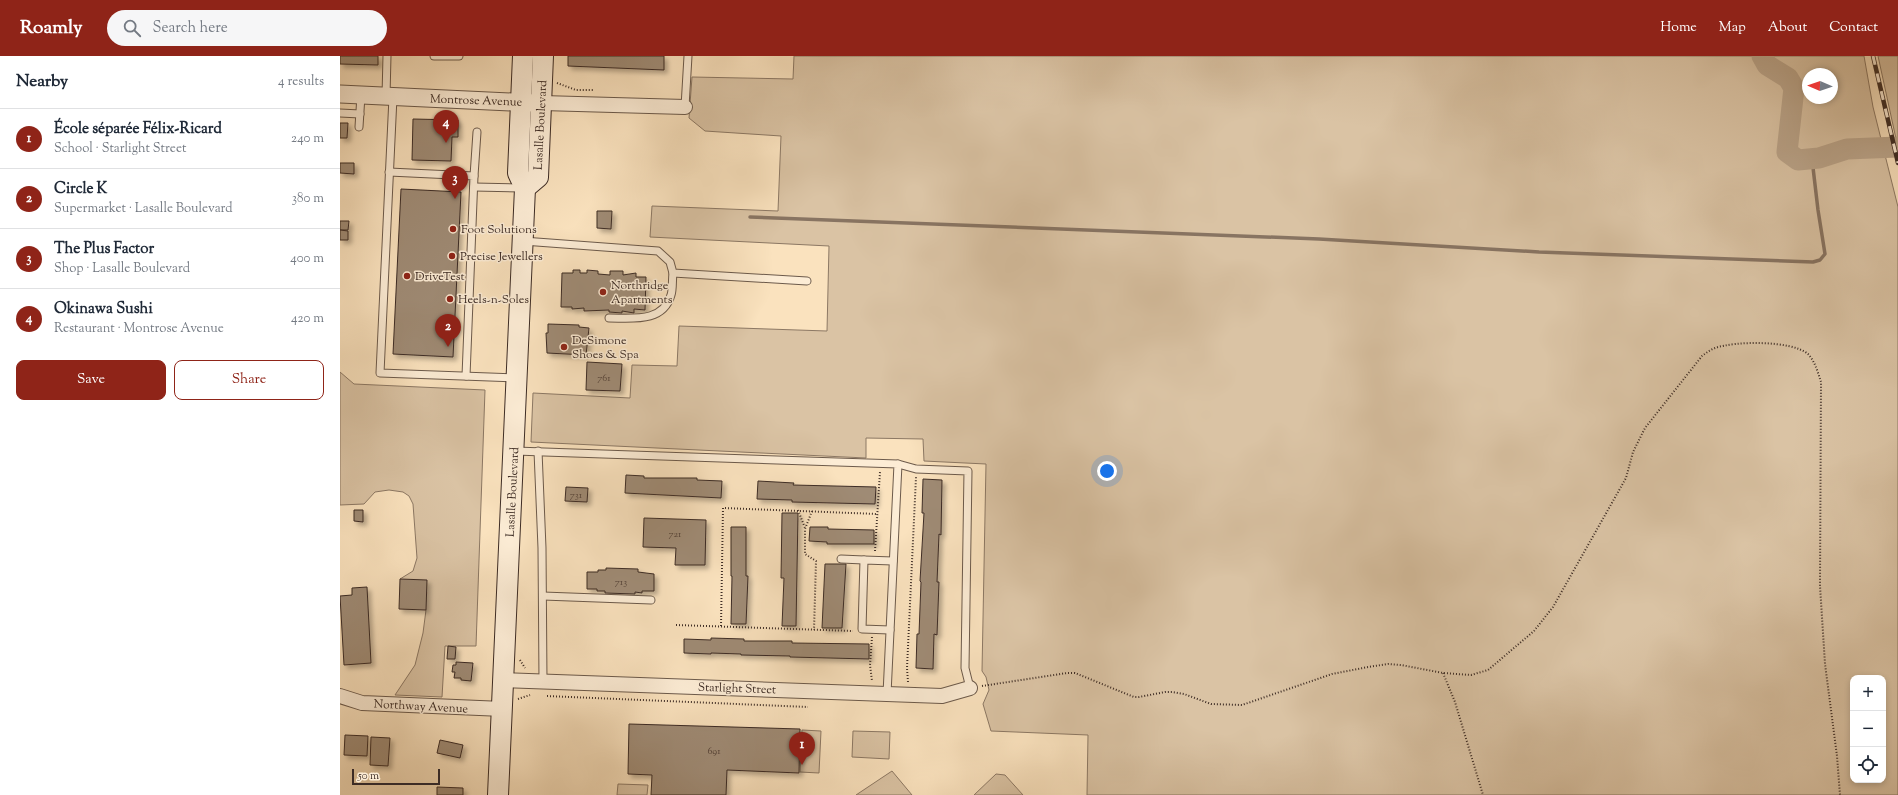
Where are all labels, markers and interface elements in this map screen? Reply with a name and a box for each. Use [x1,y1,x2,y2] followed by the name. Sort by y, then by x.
[107,10,387,46] search box
[20,15,83,42] text: Roamly
[121,17,143,39] icon: search
[153,18,228,39] text: Search here
[1660,18,1697,38] text: Home
[1719,18,1746,38] text: Map
[1768,18,1807,38] text: About
[1829,18,1878,38] text: Contact
[1802,68,1838,104] north arrow
[16,70,68,94] text: Nearby
[278,73,324,91] text: 4 results
[530,79,552,171] street label: Lasalle Boulevard
[429,90,523,112] street label: Montrose Avenue
[433,110,459,143] pin: 4
[54,119,222,140] text: École séparée Félix-Ricard
[27,130,31,148] text: 1
[291,130,324,148] text: 240 m
[54,140,186,158] text: School · Starlight Street
[442,166,468,199] pin: 3
[54,179,107,200] text: Circle K
[26,190,32,208] text: 2
[292,190,324,208] text: 380 m
[54,200,233,218] text: Supermarket · Lasalle Boulevard
[461,221,537,239] place label: Foot Solutions
[448,224,458,234] marker: Foot Solutions
[54,239,154,260] text: The Plus Factor
[460,248,543,266] place label: Precise Jewellers
[26,250,32,268] text: 3
[290,250,324,268] text: 400 m
[447,251,457,261] marker: Precise Jewellers
[54,260,190,278] text: Shop · Lasalle Boulevard
[415,268,465,286] place label: DriveTest
[402,271,412,281] marker: DriveTest
[611,277,673,309] place label: Northridge Apartments
[598,287,608,297] marker: Northridge Apartments
[458,291,529,309] place label: Heels-n-Soles
[445,294,455,304] marker: Heels-n-Soles
[54,299,153,320] text: Okinawa Sushi
[26,310,32,328] text: 4
[291,310,324,328] text: 420 m
[435,314,461,347] pin: 2
[54,320,224,338] text: Restaurant · Montrose Avenue
[572,332,639,364] place label: DeSimone Shoes & Spa
[559,342,569,352] marker: DeSimone Shoes & Spa
[16,360,166,400] button: Save
[174,360,324,400] button: Share
[597,371,611,386] house number: 761
[502,446,524,538] street label: Lasalle Boulevard
[1097,461,1117,481] your location
[570,488,583,503] house number: 731
[669,527,682,542] house number: 721
[615,575,627,590] house number: 713
[1850,675,1886,783] map controls
[1850,675,1886,711] button: +
[698,679,776,699] street label: Starlight Street
[373,696,469,718] street label: Northway Avenue
[1850,711,1886,747] button: −
[789,732,815,765] pin: 1
[707,744,721,759] house number: 691
[1850,747,1886,783] button: locate
[352,767,440,786] scale bar
[358,768,379,784] text: 50 m

